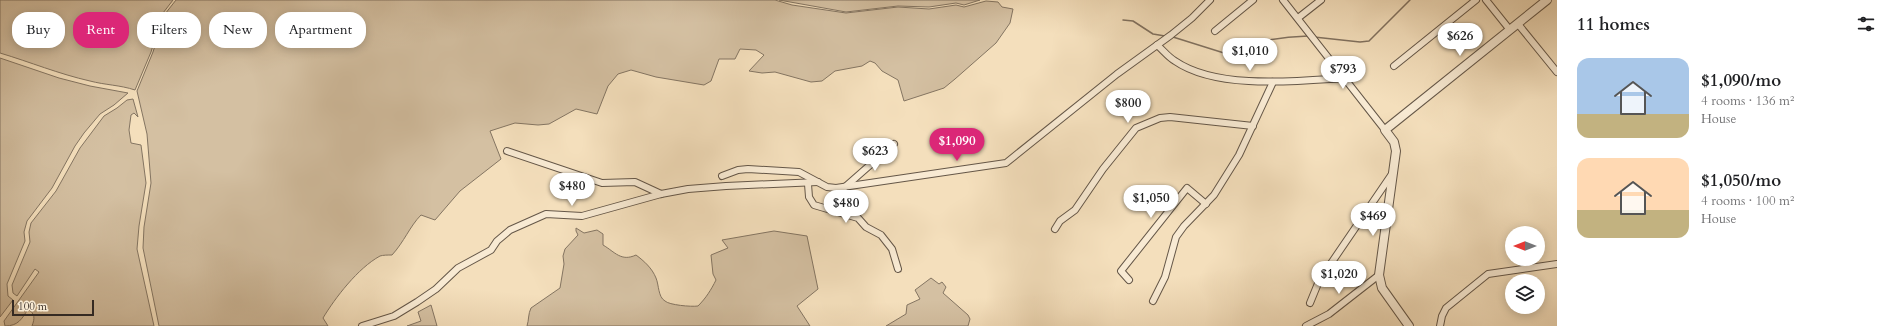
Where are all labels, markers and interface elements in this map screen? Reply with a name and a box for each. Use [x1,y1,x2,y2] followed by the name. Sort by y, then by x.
[12,12,65,48] chip: Buy
[73,12,129,48] chip: Rent
[137,12,201,48] chip: Filters
[209,12,267,48] chip: New
[275,12,366,48] chip: Apartment
[1577,13,1650,36] text: 11 homes
[1855,13,1877,35] icon: filters
[1436,23,1484,57] pin: $626
[1447,27,1473,45] text: $626
[1217,38,1283,72] pin: $1,010
[1231,42,1269,60] text: $1,010
[1319,56,1367,90] pin: $793
[1330,60,1356,78] text: $793
[1701,69,1781,92] text: $1,090/mo
[1609,74,1657,122] icon: home
[1104,90,1152,124] pin: $800
[1701,92,1794,110] text: 4 rooms · 136 m²
[1115,94,1141,112] text: $800
[1701,110,1736,128] text: House
[924,128,990,162] pin: $1,090
[938,132,976,150] text: $1,090
[851,138,899,172] pin: $623
[862,142,888,160] text: $623
[1701,169,1781,192] text: $1,050/mo
[548,173,596,207] pin: $480
[1609,174,1657,222] icon: home
[559,177,585,195] text: $480
[1118,185,1184,219] pin: $1,050
[1132,189,1170,207] text: $1,050
[822,190,870,224] pin: $480
[1701,192,1794,210] text: 4 rooms · 100 m²
[833,194,859,212] text: $480
[1349,203,1397,237] pin: $469
[1360,207,1386,225] text: $469
[1701,210,1736,228] text: House
[1505,226,1545,266] north arrow
[1505,226,1545,314] map controls
[1306,261,1372,295] pin: $1,020
[1320,265,1358,283] text: $1,020
[1505,274,1545,314] button: layers
[12,298,94,317] scale bar
[18,299,47,314] text: 100 m

